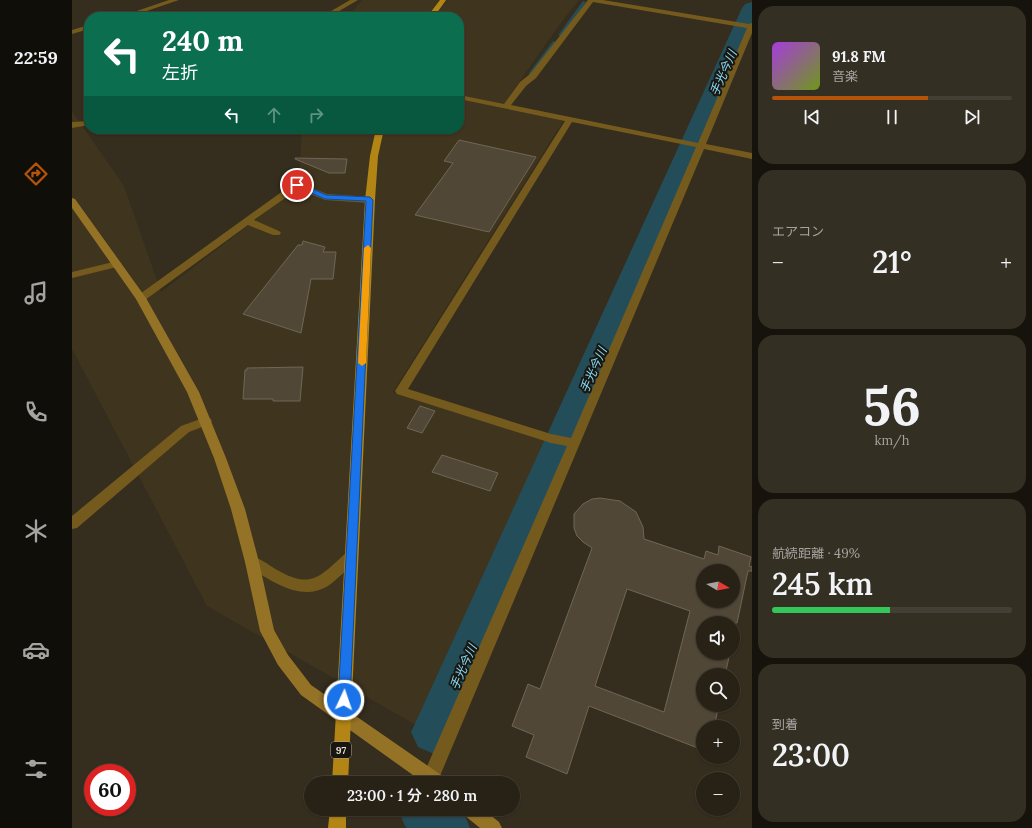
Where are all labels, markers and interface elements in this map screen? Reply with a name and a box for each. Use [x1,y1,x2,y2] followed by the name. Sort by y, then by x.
[162,23,243,59] text: 240 m
[96,28,148,80] icon: left
[14,46,58,69] text: 22:59
[706,46,740,98] water label: 手光今川
[832,47,886,66] text: 91.8 FM
[162,61,198,84] text: 左折
[832,68,858,85] text: 音楽
[221,104,243,126] icon: left
[263,104,285,126] icon: ahead
[305,104,327,126] icon: right
[801,106,823,128] icon: previous
[881,106,903,128] icon: pause
[961,106,983,128] icon: next
[22,160,50,188] icon: directions
[280,168,314,202] pin
[286,174,308,196] icon: arrive
[772,223,824,240] text: エアコン
[872,243,912,281] text: 21°
[772,248,784,276] text: −
[1000,248,1012,276] text: +
[22,279,50,307] icon: music
[576,343,610,395] water label: 手光今川
[863,373,921,439] text: 56
[22,398,50,426] icon: phone
[874,432,910,449] text: km/h
[22,517,50,545] icon: climate
[772,545,860,562] text: 航続距離 · 49%
[696,564,740,608] north arrow
[696,564,740,816] map controls
[772,565,873,603] text: 245 km
[696,616,740,660] button: sound
[22,636,50,664] icon: car
[446,640,480,692] water label: 手光今川
[696,668,740,712] button: search
[323,679,365,721] position arrow
[772,716,798,733] text: 到着
[696,720,740,764] button: +
[772,736,850,774] text: 23:00
[331,742,351,758] road number: 97
[22,755,50,783] icon: filters
[84,764,136,816] speed limit sign: 60
[696,772,740,816] button: −
[347,786,477,805] text: 23:00 · 1 分 · 280 m

